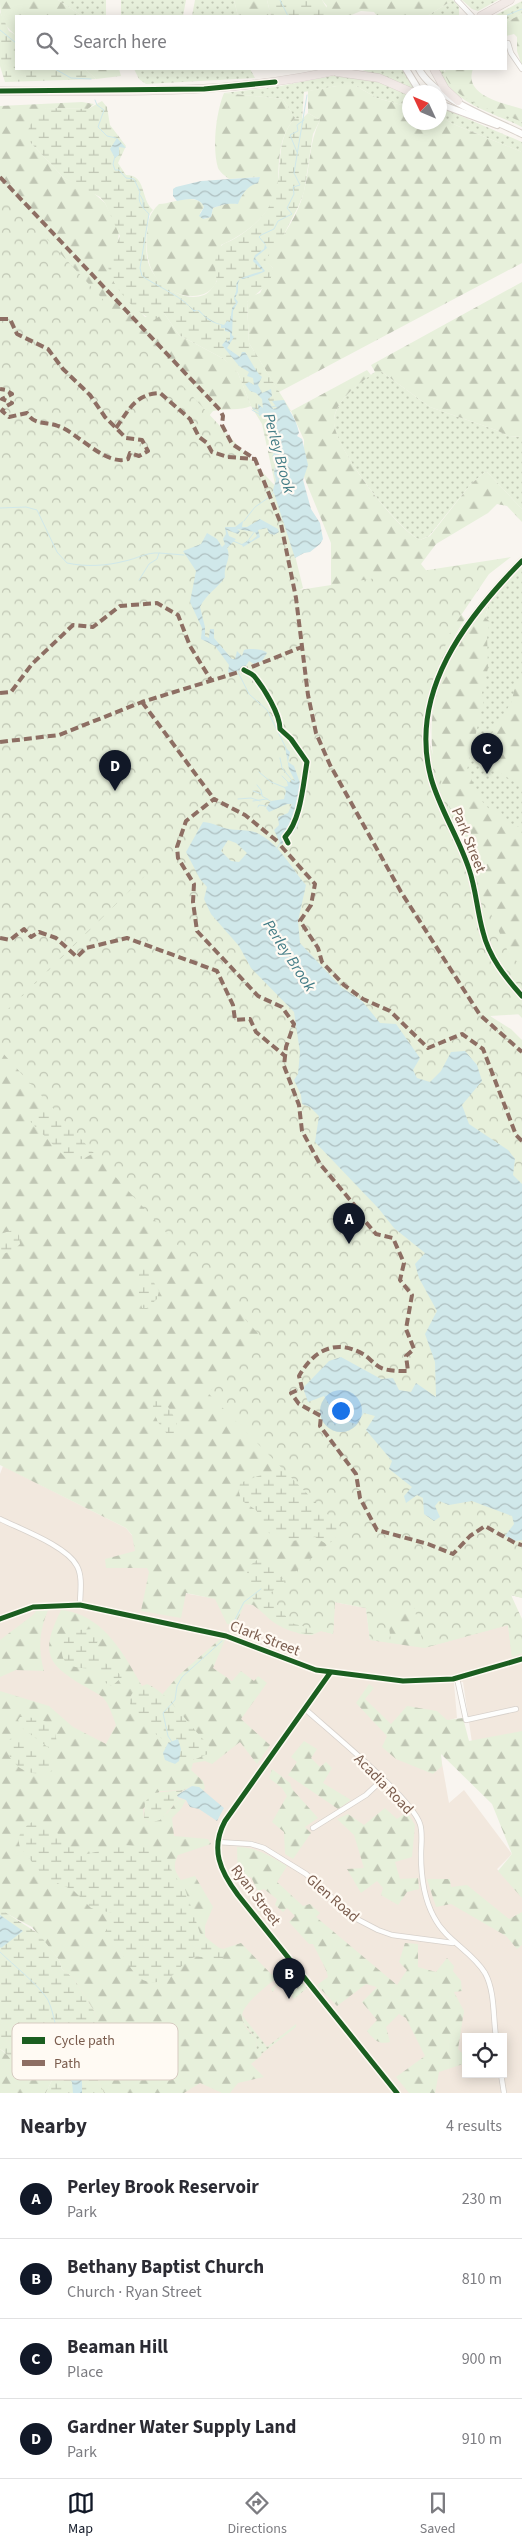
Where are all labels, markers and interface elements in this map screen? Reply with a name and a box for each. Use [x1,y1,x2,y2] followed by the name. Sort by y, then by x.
[15,15,507,70] search box
[33,29,61,57] icon: search
[73,29,167,56] text: Search here
[402,85,447,130] north arrow
[258,411,300,496] water label: Perley Brook
[471,733,503,774] pin: C
[99,750,131,791] pin: D
[446,804,491,876] street label: Park Street
[258,915,321,996] water label: Perley Brook
[333,1203,365,1244] pin: A
[328,1398,354,1424] your location
[227,1616,303,1661] street label: Clark Street
[349,1749,418,1819] street label: Acadia Road
[226,1860,286,1930] street label: Ryan Street
[302,1869,364,1927] street label: Glen Road
[273,1958,305,1999] pin: B
[12,2023,178,2080] legend
[54,2031,115,2051] text: Cycle path
[462,2033,507,2078] map controls
[462,2033,507,2078] button: locate
[54,2054,81,2074] text: Path
[20,2111,87,2141] text: Nearby
[446,2115,502,2137] text: 4 results
[67,2174,259,2201] text: Perley Brook Reservoir
[31,2188,41,2210] text: A
[462,2188,502,2210] text: 230 m
[67,2201,97,2223] text: Park
[67,2254,264,2281] text: Bethany Baptist Church
[31,2268,41,2290] text: B
[462,2268,502,2290] text: 810 m
[67,2281,202,2303] text: Church · Ryan Street
[67,2334,168,2361] text: Beaman Hill
[31,2348,41,2370] text: C
[462,2348,502,2370] text: 900 m
[67,2361,103,2383] text: Place
[67,2414,296,2441] text: Gardner Water Supply Land
[31,2428,41,2450] text: D
[462,2428,502,2450] text: 910 m
[67,2441,97,2463] text: Park
[67,2489,95,2539] tab: Map
[228,2489,287,2539] tab: Directions
[420,2489,455,2539] tab: Saved

